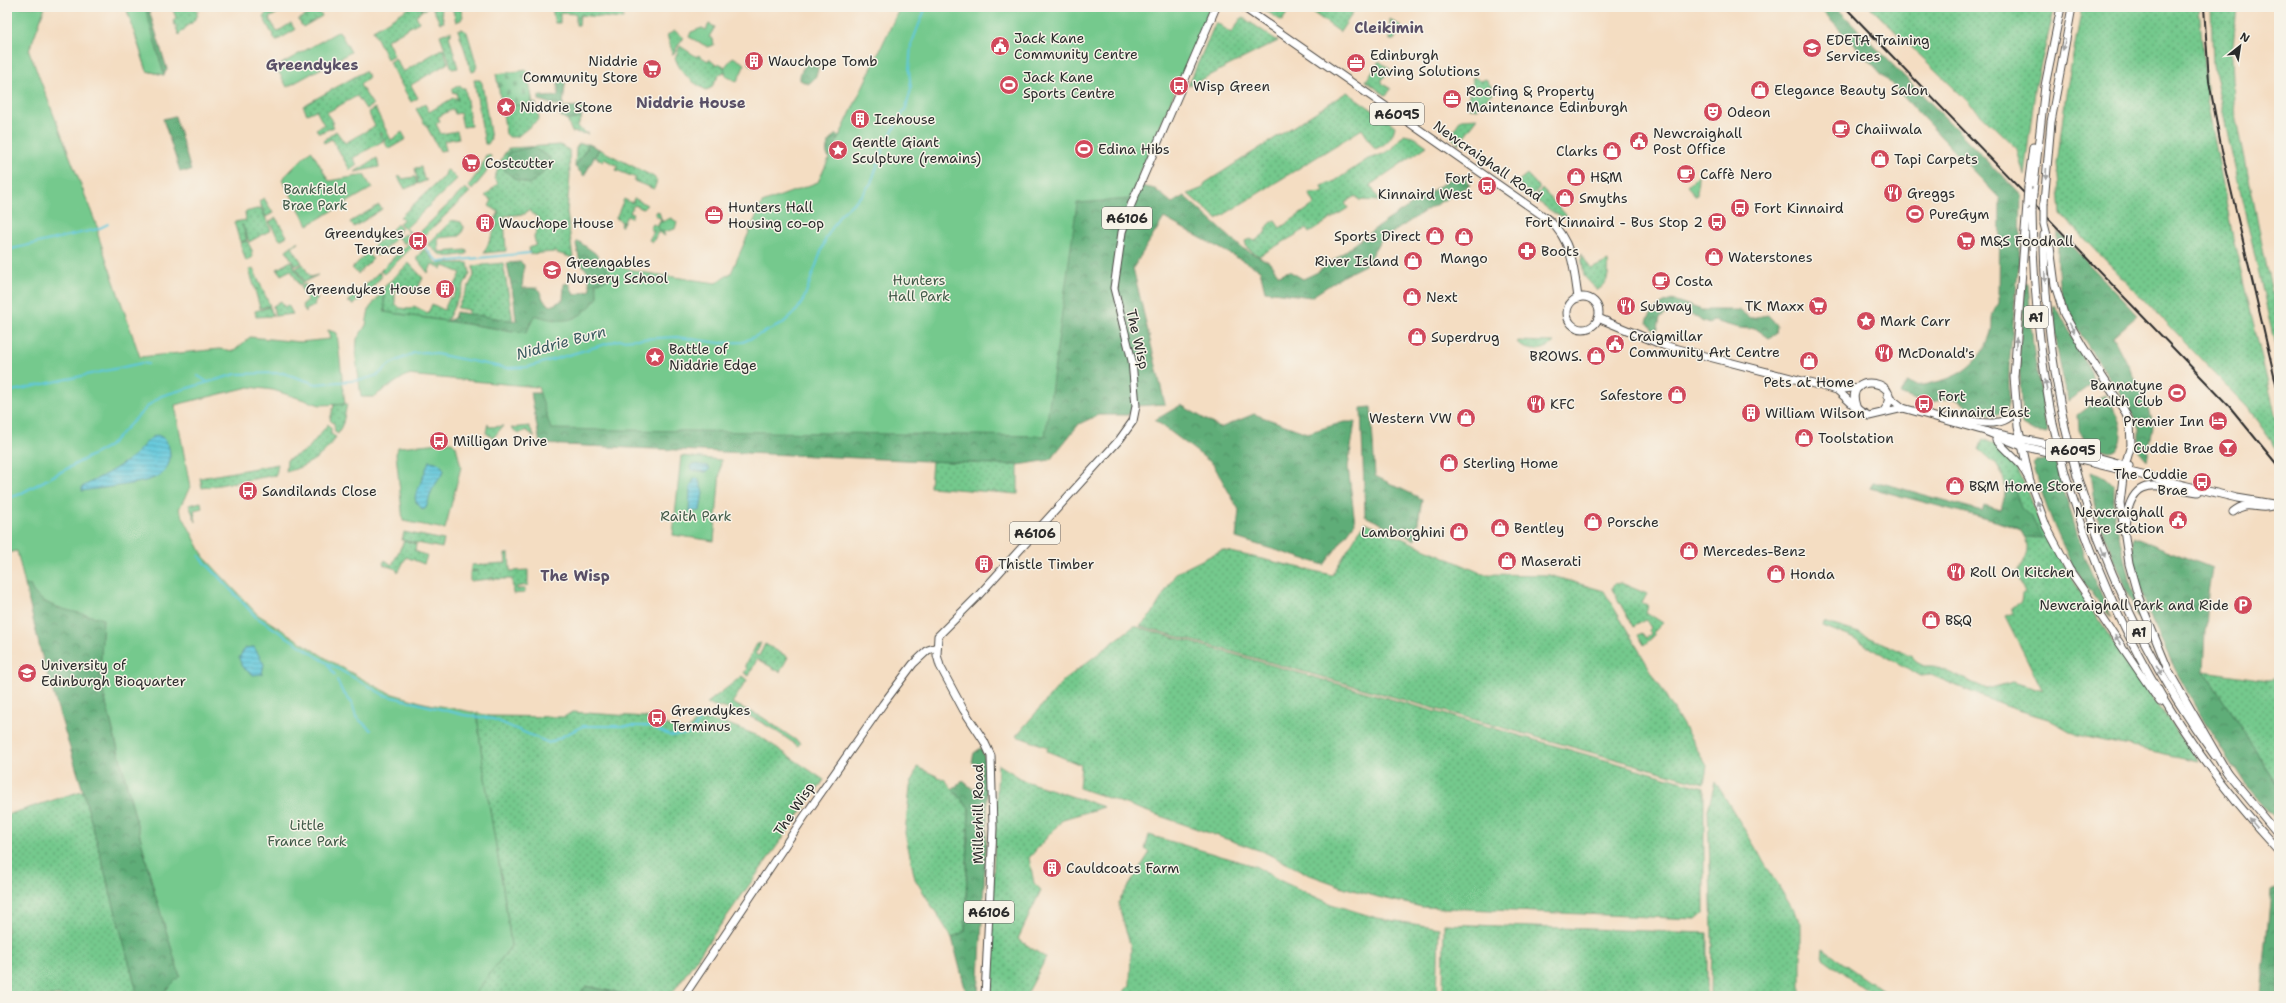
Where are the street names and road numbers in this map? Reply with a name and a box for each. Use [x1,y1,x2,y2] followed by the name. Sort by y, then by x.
[1370,103,1424,125] road number: A6095
[1430,117,1546,205] street label: Newcraighall Road
[1102,207,1152,229] road number: A6106
[2024,306,2048,328] road number: A1
[1122,307,1154,371] street label: The Wisp
[2046,439,2100,461] road number: A6095
[1010,522,1060,544] road number: A6106
[2127,621,2151,643] road number: A1
[969,764,987,864] street label: Millerhill Road
[769,779,819,839] street label: The Wisp
[964,901,1014,923] road number: A6106

